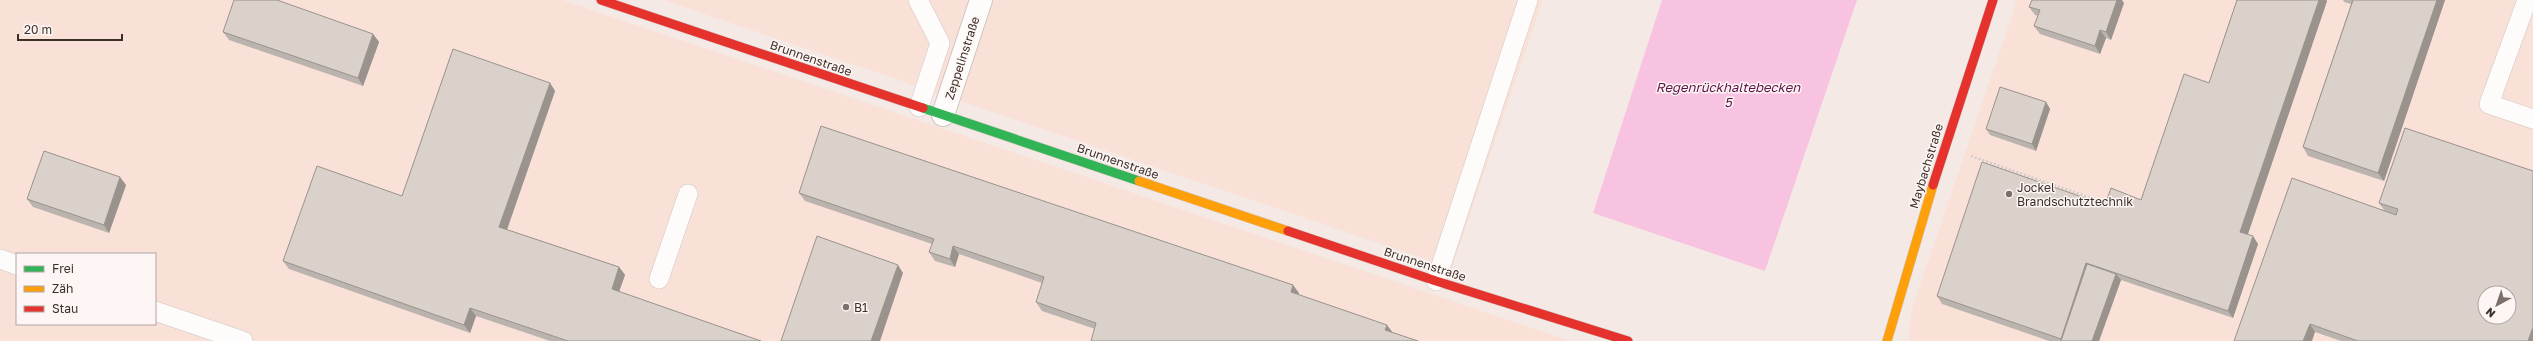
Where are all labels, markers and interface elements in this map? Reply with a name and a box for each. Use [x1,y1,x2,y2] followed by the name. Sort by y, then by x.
[942,15,983,101] street label: Zeppelinstraße
[18,16,122,42] scale bar
[24,22,52,37] text: 20 m
[768,37,854,79] street label: Brunnenstraße
[1656,79,1801,110] water label: Regenrückhaltebecken 5
[1906,122,1946,210] street label: Maybachstraße
[1075,140,1161,182] street label: Brunnenstraße
[2017,180,2133,209] place label: Jockel Brandschutztechnik
[2004,189,2014,199] marker: Jockel Brandschutztechnik
[1382,244,1468,284] street label: Brunnenstraße
[16,253,156,325] legend
[52,261,74,276] text: Frei
[52,281,73,296] text: Zäh
[2477,285,2517,325] north arrow
[854,300,868,315] place label: B1
[52,301,78,316] text: Stau
[841,302,851,312] marker: B1
[2483,305,2498,321] text: N

